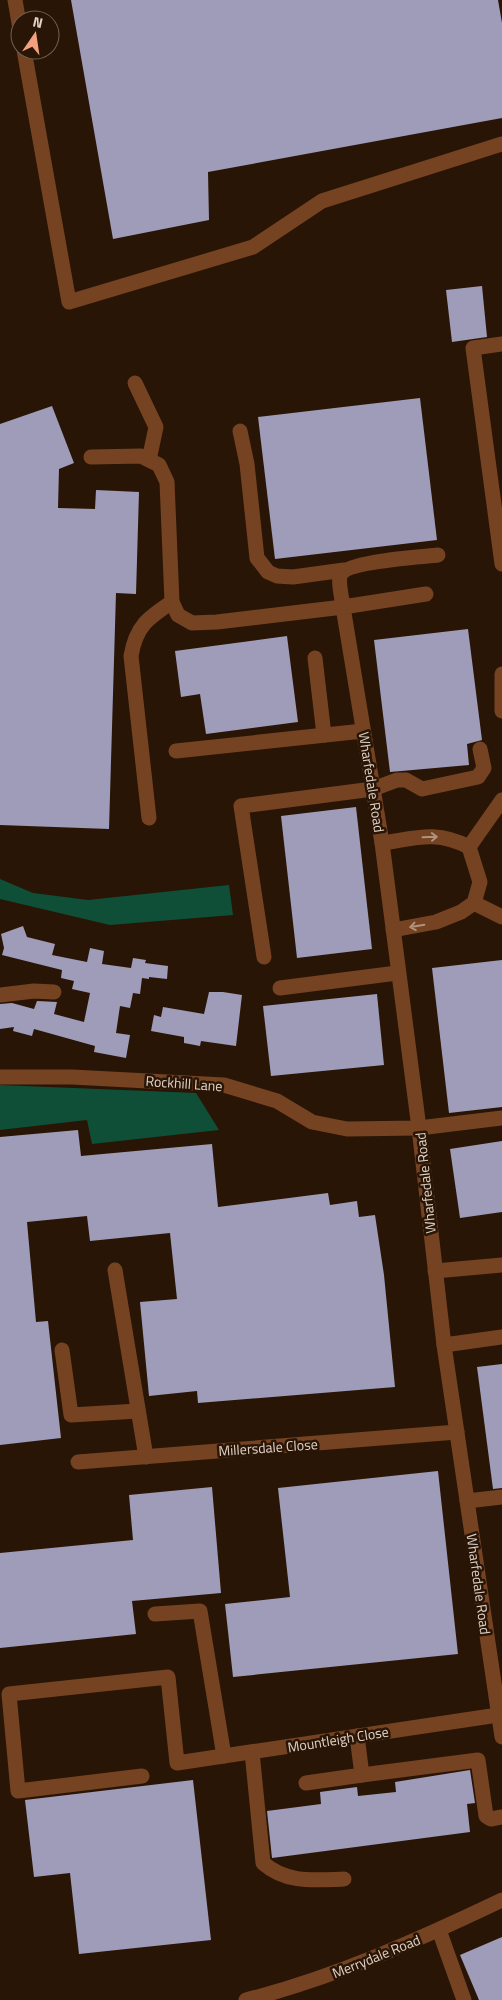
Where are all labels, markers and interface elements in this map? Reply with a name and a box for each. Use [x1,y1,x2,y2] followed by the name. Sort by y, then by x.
[10,10,60,60] north arrow
[31,11,45,33] text: N
[354,730,390,834] street label: Wharfedale Road
[422,832,438,842] one-way arrow
[409,921,425,931] one-way arrow
[145,1070,223,1096] street label: Rockhill Lane
[409,1131,441,1235] street label: Wharfedale Road
[218,1433,318,1461] street label: Millersdale Close
[462,1532,496,1636] street label: Wharfedale Road
[286,1721,390,1757] street label: Mountleigh Close
[329,1929,423,1983] street label: Merrydale Road

